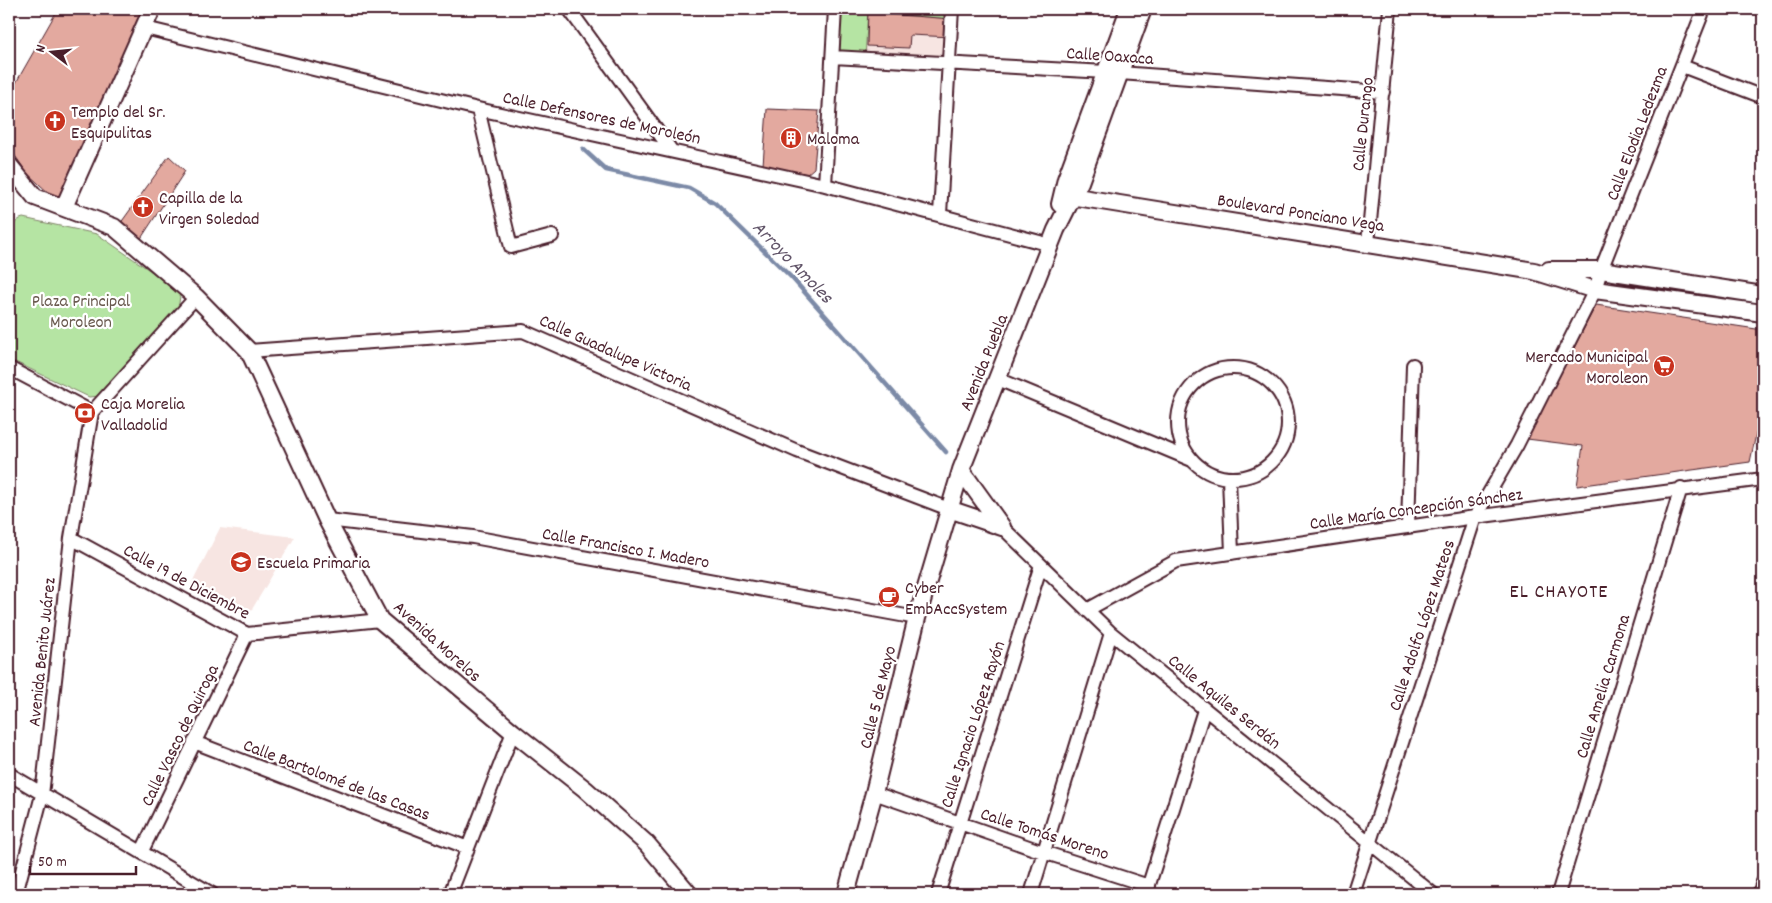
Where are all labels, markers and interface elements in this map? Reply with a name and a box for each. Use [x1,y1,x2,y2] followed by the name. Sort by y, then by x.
[28,28,78,78] north arrow
[1065,42,1155,73] street label: Calle Oaxaca
[31,43,52,55] text: N
[1601,63,1676,205] street label: Calle Elodia Ledezma
[1347,76,1382,172] street label: Calle Durango
[500,86,703,153] street label: Calle Defensores de Moroleón
[71,101,166,147] place label: Templo del Sr. Esquipulitas
[43,109,67,133] church icon: Templo del Sr. Esquipulitas
[779,126,803,150] building icon: Maloma
[807,128,860,153] place label: Maloma
[159,187,259,233] place label: Capilla de la Virgen Soledad
[1215,189,1386,240] street label: Boulevard Ponciano Vega
[131,195,155,219] church icon: Capilla de la Virgen Soledad
[745,216,839,312] water label: Arroyo Amoles
[32,290,131,336] park label: Plaza Principal Moroleon
[535,309,696,399] street label: Calle Guadalupe Victoria
[955,310,1016,415] street label: Avenida Puebla
[1525,346,1649,392] place label: Mercado Municipal Moroleon
[1652,354,1676,378] supermarket icon: Mercado Municipal Moroleon
[101,393,185,439] place label: Caja Morelia Valladolid
[73,401,97,425] bank icon: Caja Morelia Valladolid
[1308,483,1525,538] street label: Calle María Concepción Sánchez
[540,522,711,576] street label: Calle Francisco I. Madero
[1384,537,1463,715] street label: Calle Adolfo López Mateos
[118,539,254,627] street label: Calle 19 de Diciembre
[229,550,253,574] school or university icon: Escuela Primaria
[257,552,370,577] place label: Escuela Primaria
[23,576,64,728] street label: Avenida Benito Juárez
[905,577,1007,623] place label: Cyber EmbAccSystem
[1510,579,1608,607] district label: EL CHAYOTE
[877,585,901,609] cafe icon: Cyber EmbAccSystem
[387,596,486,689] street label: Avenida Morelos
[1571,611,1638,762] street label: Calle Amelia Carmona
[936,638,1013,811] street label: Calle Ignacio López Rayón
[855,644,904,752] street label: Calle 5 de Mayo
[1162,649,1285,756] street label: Calle Aquiles Serdán
[136,660,227,811] street label: Calle Vasco de Quiroga
[239,734,433,829] street label: Calle Bartolomé de las Casas
[977,803,1112,868] street label: Calle Tomás Moreno
[30,843,136,875] scale bar
[38,852,67,874] text: 50 m

